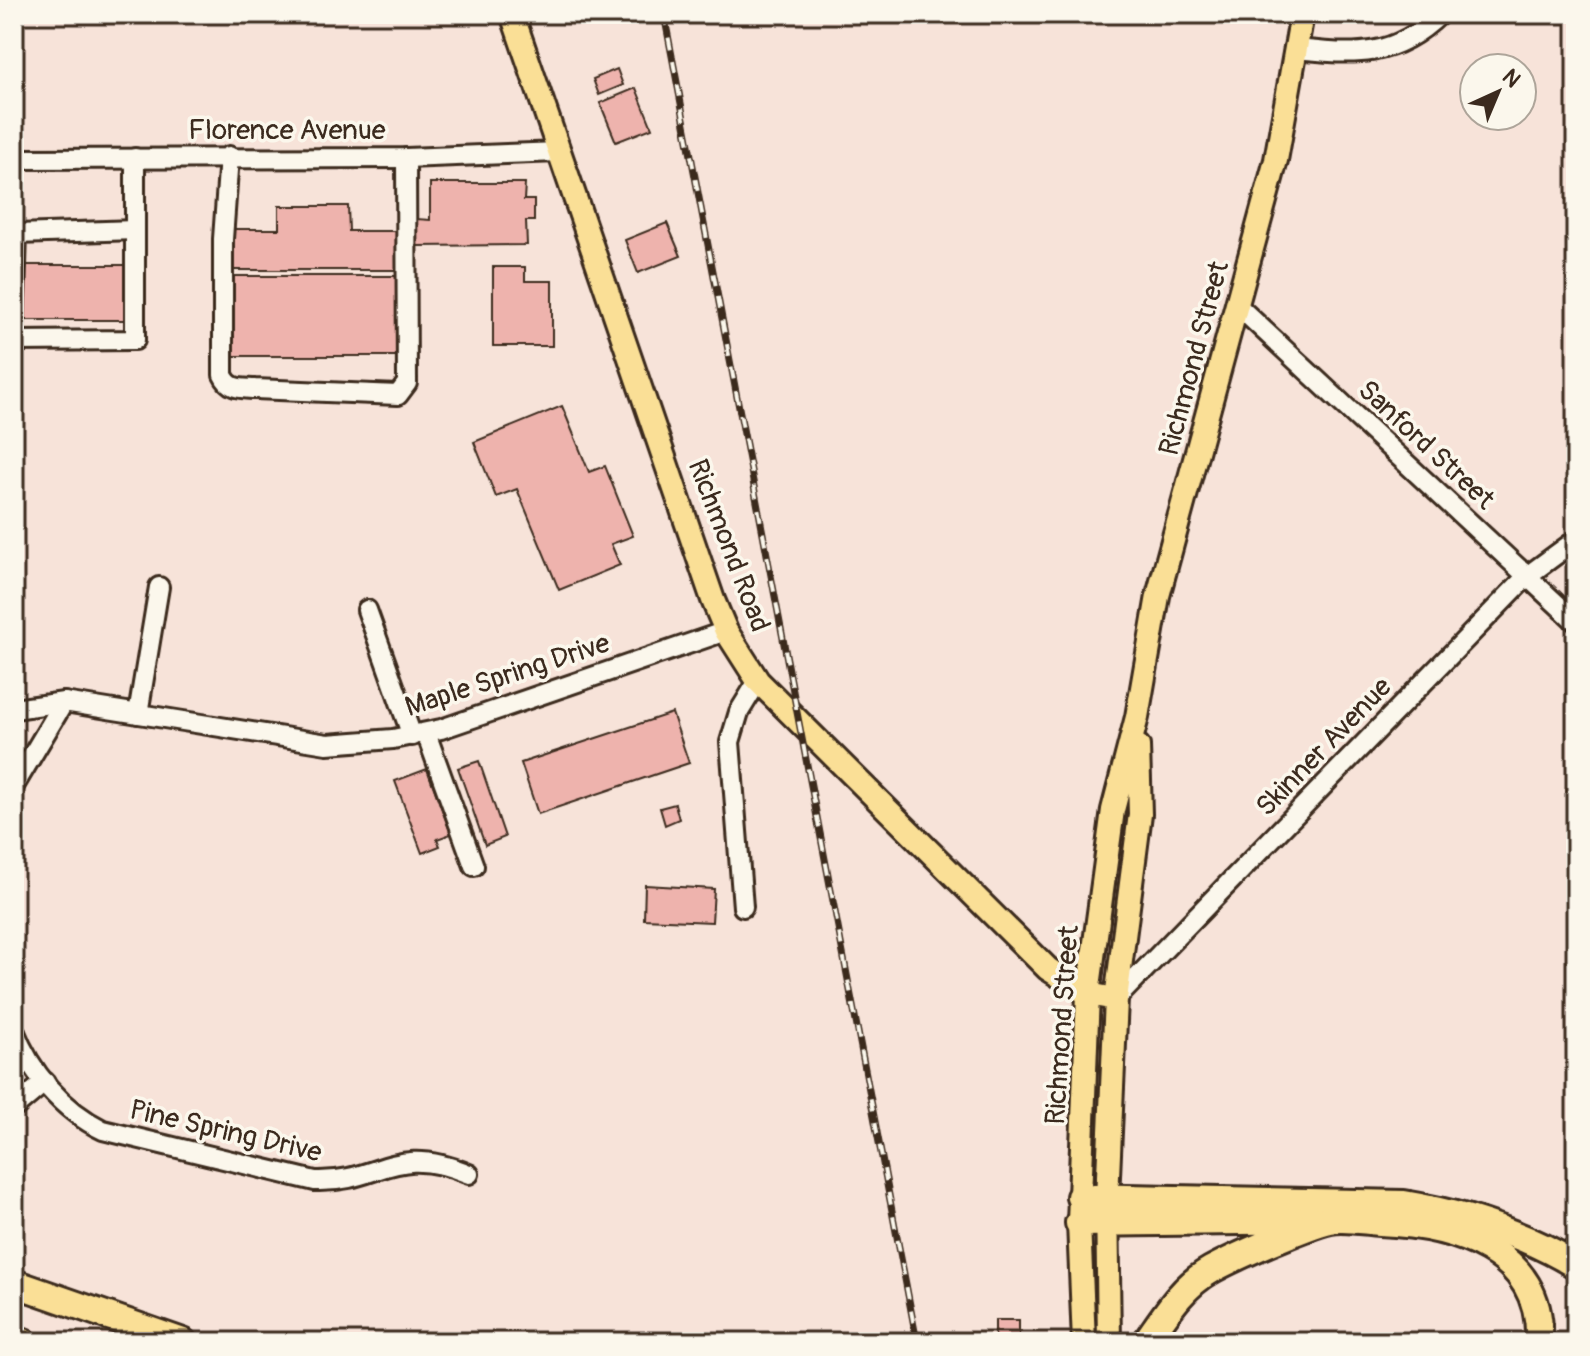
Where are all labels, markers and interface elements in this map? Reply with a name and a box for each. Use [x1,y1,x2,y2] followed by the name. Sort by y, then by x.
[1458,52,1538,132] north arrow
[1496,63,1526,94] text: N
[188,113,386,148] street label: Florence Avenue
[1152,257,1237,459] street label: Richmond Street
[1350,373,1502,518] street label: Sanford Street
[680,454,778,637] street label: Richmond Road
[401,626,614,725] street label: Maple Spring Drive
[1249,670,1399,824] street label: Skinner Avenue
[1038,924,1087,1126] street label: Richmond Street
[126,1092,325,1171] street label: Pine Spring Drive

